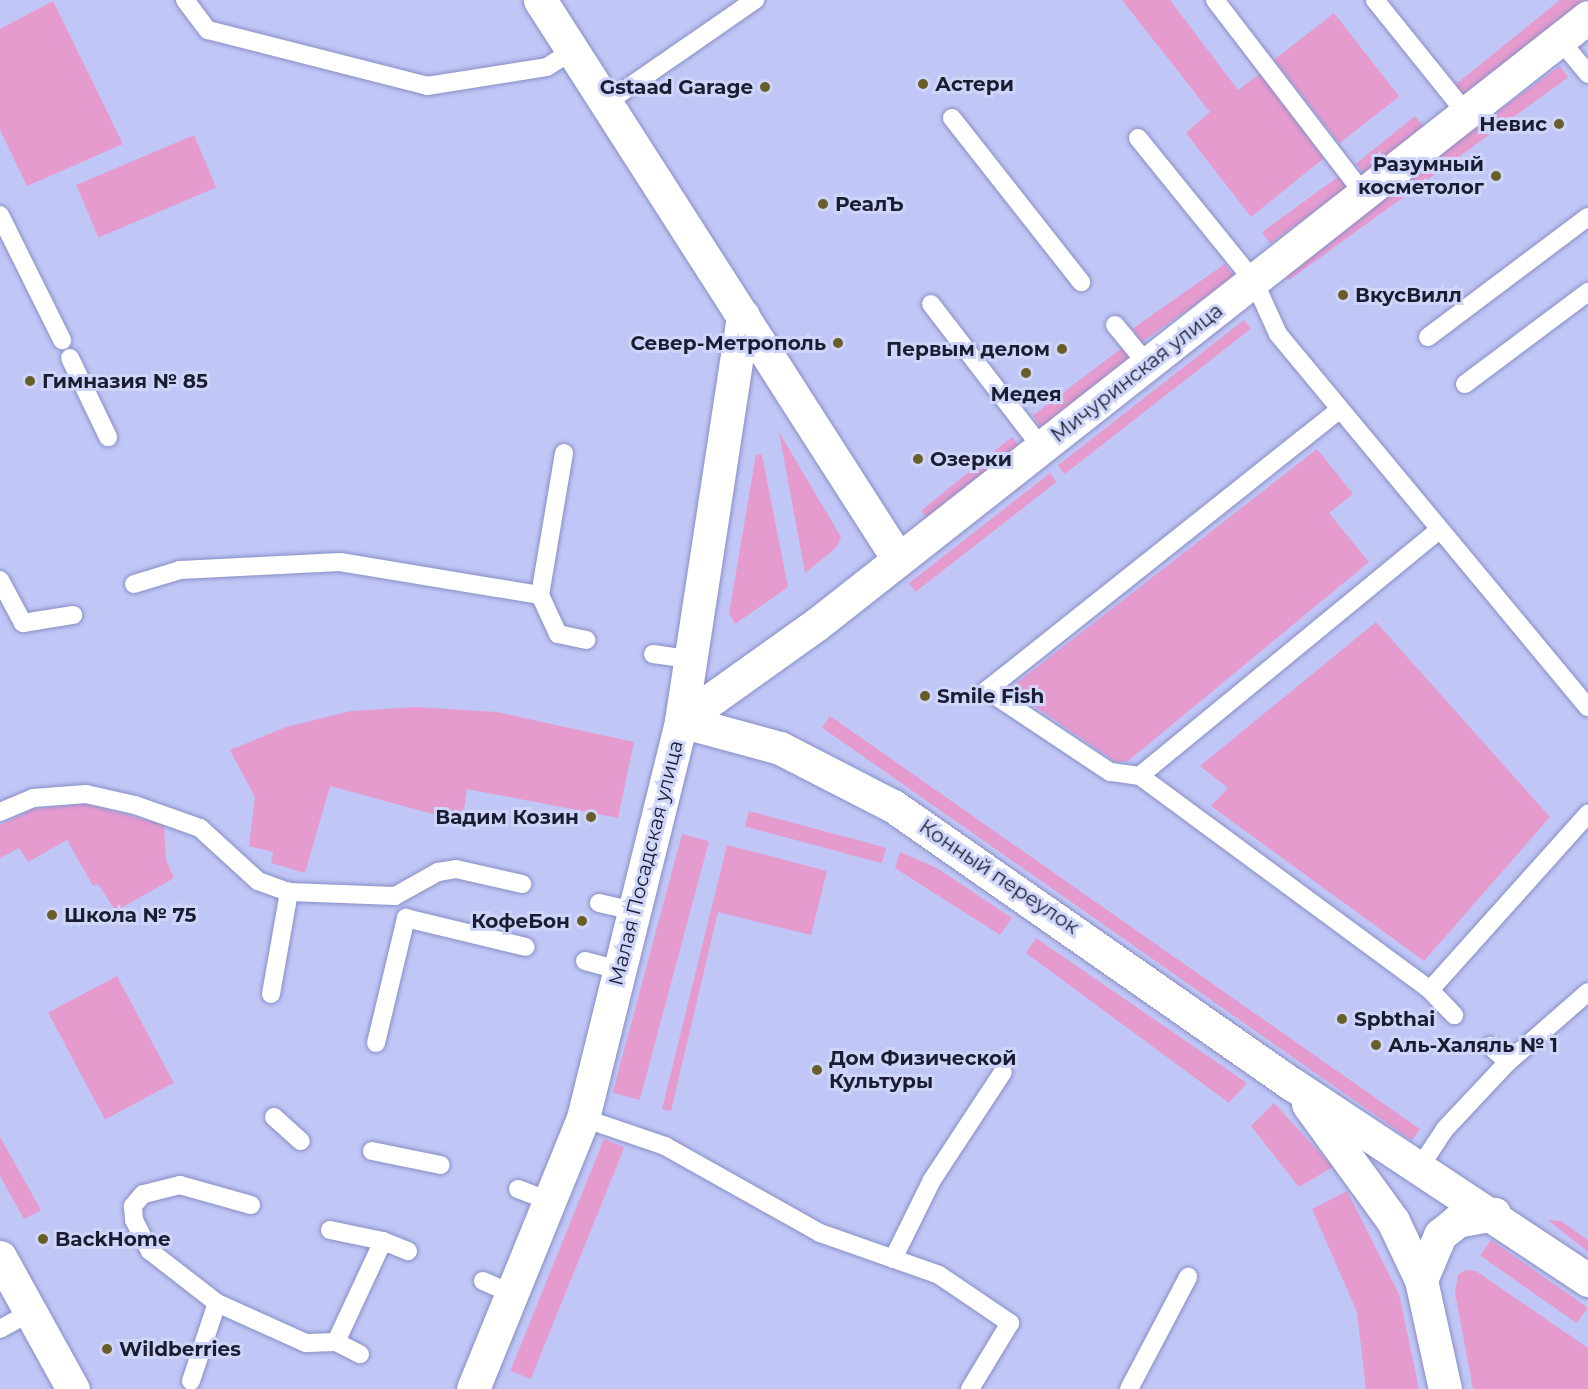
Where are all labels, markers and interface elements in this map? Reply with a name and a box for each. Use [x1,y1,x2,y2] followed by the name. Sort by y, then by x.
[935,72,1014,96] place label: Астери
[600,75,753,99] place label: Gstaad Garage
[916,77,930,91] marker: Астери
[758,80,772,94] marker: Gstaad Garage
[1479,112,1547,136] place label: Невис
[1552,117,1566,131] marker: Невис
[1358,152,1484,199] place label: Разумный косметолог
[1489,169,1503,183] marker: Разумный косметолог
[835,192,904,216] place label: РеалЪ
[816,197,830,211] marker: РеалЪ
[1355,283,1462,307] place label: ВкусВилл
[1336,288,1350,302] marker: ВкусВилл
[1046,299,1228,447] street label: Мичуринская улица
[630,331,826,355] place label: Север-Метрополь
[831,336,845,350] marker: Север-Метрополь
[886,337,1050,361] place label: Первым делом
[1055,342,1069,356] marker: Первым делом
[1019,366,1033,380] marker: Медея
[42,369,208,393] place label: Гимназия № 85
[23,374,37,388] marker: Гимназия № 85
[990,382,1062,406] place label: Медея
[930,447,1012,471] place label: Озерки
[911,452,925,466] marker: Озерки
[937,684,1044,708] place label: Smile Fish
[918,689,932,703] marker: Smile Fish
[604,738,688,988] street label: Малая Посадская улица
[435,805,579,829] place label: Вадим Козин
[584,810,598,824] marker: Вадим Козин
[915,815,1083,939] street label: Конный переулок
[64,903,196,927] place label: Школа № 75
[45,908,59,922] marker: Школа № 75
[471,909,570,933] place label: КофеБон
[575,914,589,928] marker: КофеБон
[1354,1007,1435,1031] place label: Spbthai
[1335,1012,1349,1026] marker: Spbthai
[1388,1033,1558,1057] place label: Аль-Халяль № 1
[1369,1038,1383,1052] marker: Аль-Халяль № 1
[829,1046,1016,1093] place label: Дом Физической Культуры
[810,1063,824,1077] marker: Дом Физической Культуры
[55,1227,171,1251] place label: BackHome
[36,1232,50,1246] marker: BackHome
[119,1337,241,1361] place label: Wildberries
[100,1342,114,1356] marker: Wildberries

